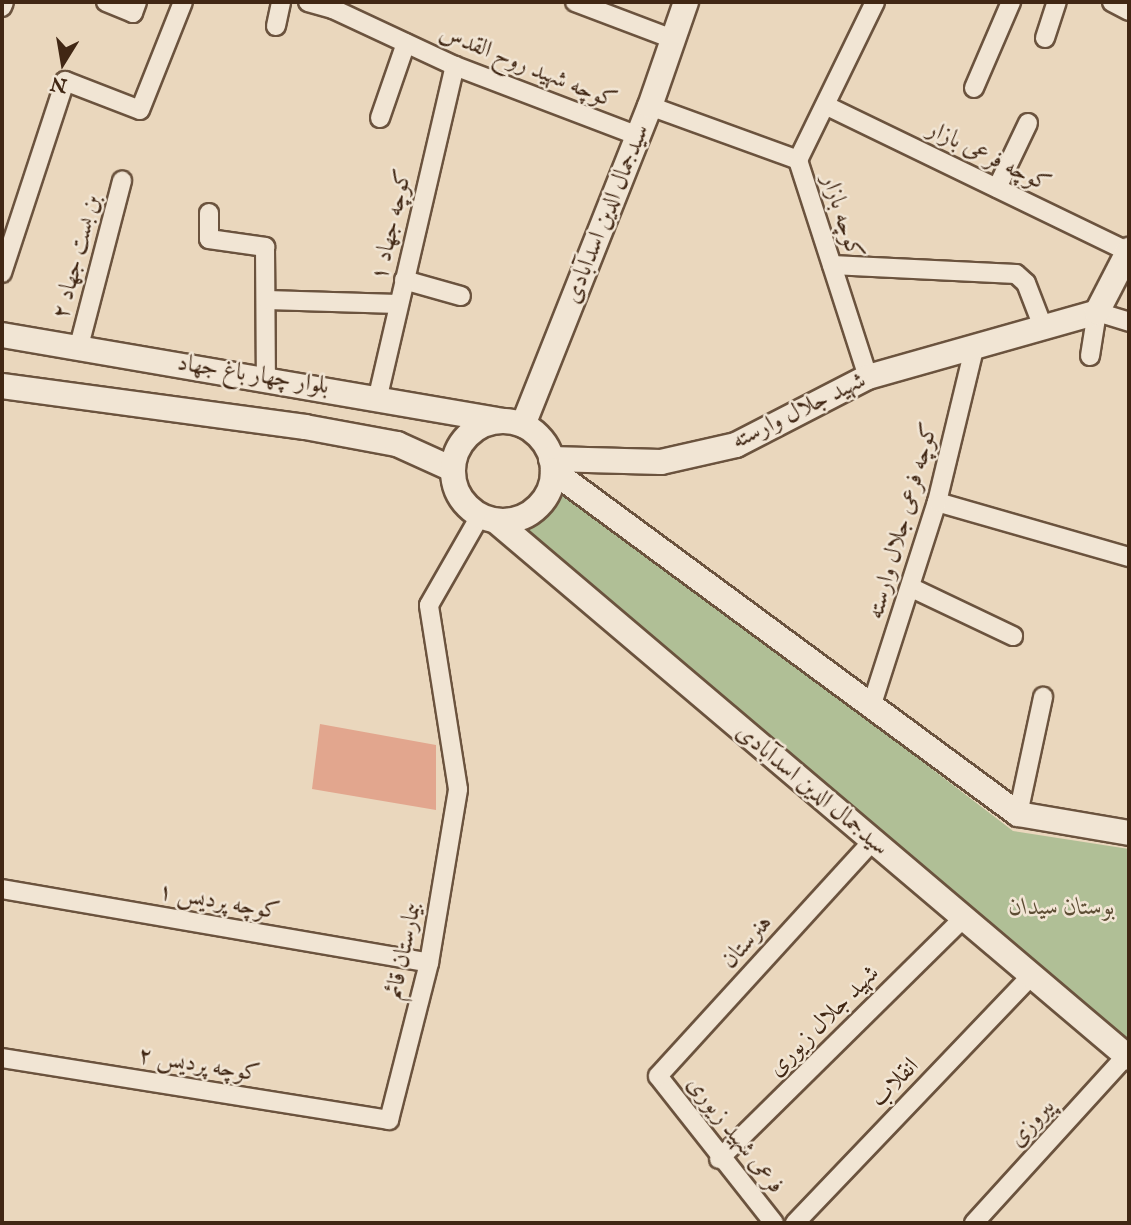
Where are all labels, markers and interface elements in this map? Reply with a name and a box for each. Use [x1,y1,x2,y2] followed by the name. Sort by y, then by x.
[435,18,621,116] street label: کوچه شهید روح القدس
[28,28,98,98] north arrow
[49,70,69,97] text: N
[923,115,1055,199] street label: کوچه فرعی بازار
[558,120,656,308] street label: سیدجمال الدین اسدآبادی
[365,166,419,284] street label: کوچه جهاد ۱
[815,171,869,263] street label: کوچه بازار
[47,192,107,322] street label: بن بست جهاد ۲
[175,349,331,401] street label: بلوار چهار باغ جهاد
[727,366,871,456] street label: شهید جلال وارسته
[861,419,945,623] street label: کوچه فرعی جلال وارسته
[730,718,894,862] street label: سیدجمال الدین اسدآبادی
[156,877,282,927] street label: کوچه پردیس ۱
[1009,894,1115,922] park label: بوستان سیدان
[380,900,428,1002] street label: بیمارستان قائم
[715,909,779,975] street label: هنرستان
[762,959,886,1083] street label: شهید جلال زیوری
[136,1041,262,1089] street label: کوچه پردیس ۲
[865,1052,925,1114] street label: انقلاب
[680,1070,790,1200] street label: فرعی شهید زیوری
[1003,1093,1061,1153] street label: پیروزی

